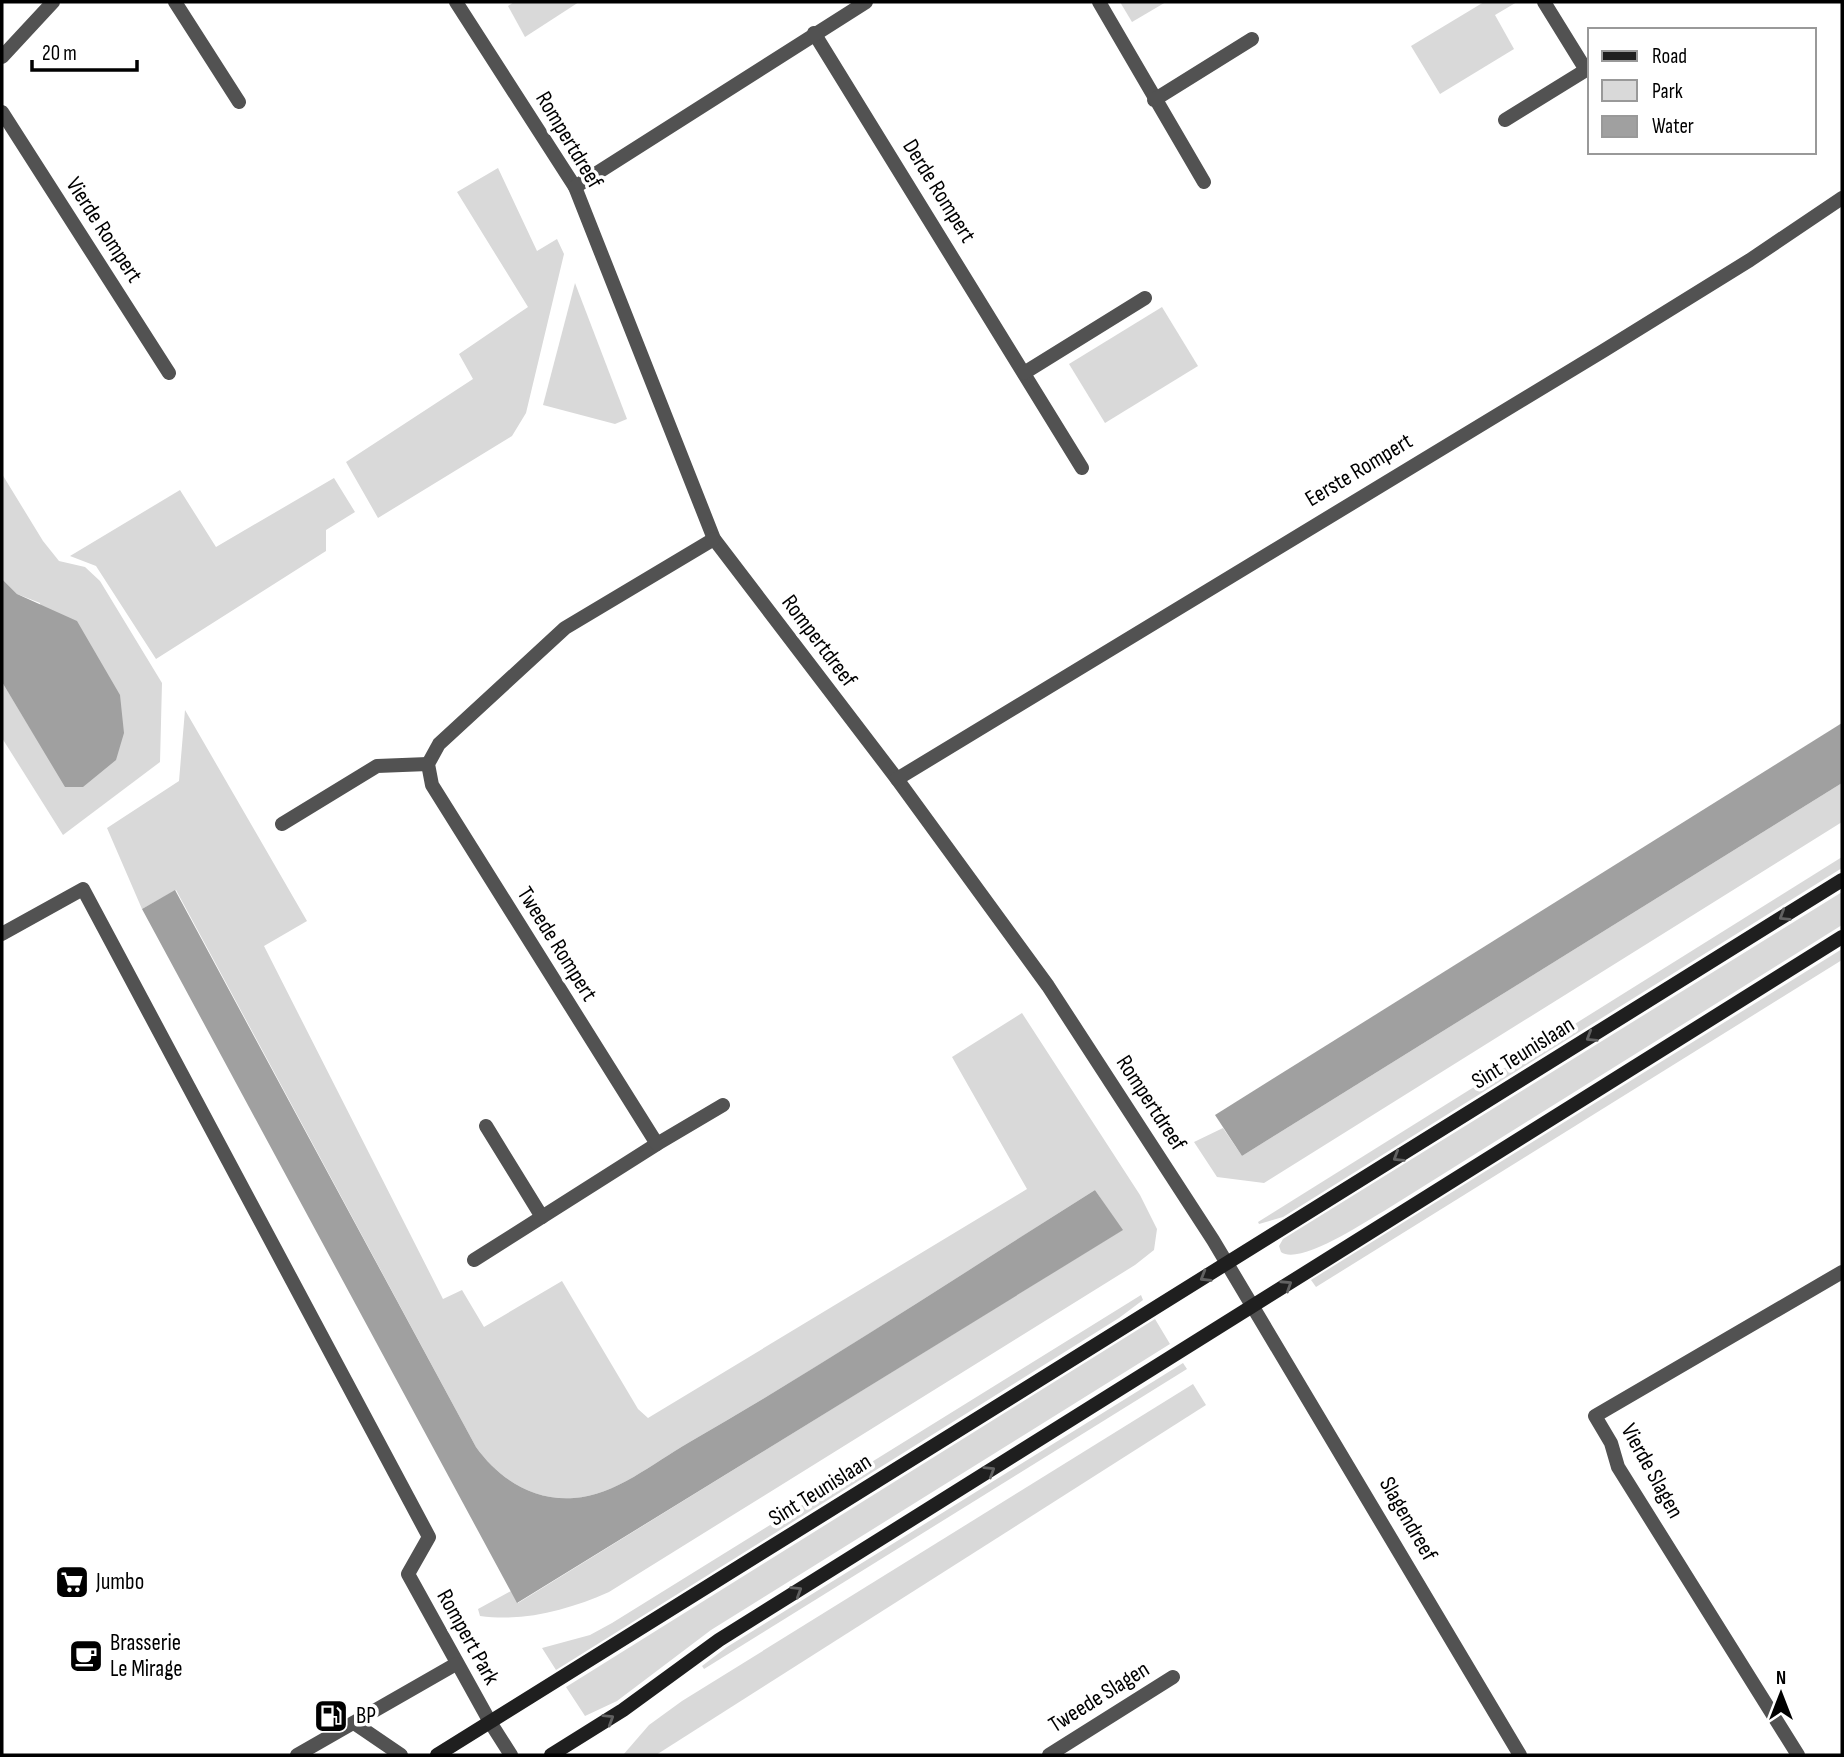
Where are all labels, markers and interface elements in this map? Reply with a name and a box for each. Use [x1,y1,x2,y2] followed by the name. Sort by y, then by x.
[32,28,136,72] scale bar
[1588,28,1816,154] legend
[42,41,77,66] text: 20 m
[1652,44,1687,69] text: Road
[1652,79,1683,104] text: Park
[529,86,609,194] street label: Rompertdreef
[1652,114,1694,139] text: Water
[896,134,982,248] street label: Derde Rompert
[60,172,148,288] street label: Vierde Rompert
[1300,427,1418,513] street label: Eerste Rompert
[775,589,863,693] street label: Rompertdreef
[511,882,603,1006] street label: Tweede Rompert
[1779,908,1792,921] one-way arrow
[1467,1010,1579,1096] street label: Sint Teunislaan
[1586,1028,1599,1041] one-way arrow
[1110,1050,1192,1156] street label: Rompertdreef
[1393,1149,1406,1162] one-way arrow
[1200,1269,1213,1282] one-way arrow
[1279,1281,1292,1294] one-way arrow
[1615,1419,1689,1523] street label: Vierde Slagen
[764,1447,876,1533] street label: Sint Teunislaan
[982,1466,995,1479] one-way arrow
[1373,1472,1443,1566] street label: Slagendreef
[53,1563,91,1601] supermarket icon: Jumbo
[95,1568,144,1596] place label: Jumbo
[430,1584,506,1690] street label: Rompert Park
[790,1587,803,1600] one-way arrow
[110,1629,183,1683] place label: Brasserie Le Mirage
[67,1637,105,1675] cafe icon: Brasserie Le Mirage
[1044,1655,1154,1739] street label: Tweede Slagen
[1746,1659,1816,1729] north arrow
[1776,1667,1786,1690] text: N
[312,1697,350,1735] fuel station icon: BP
[356,1702,376,1730] place label: BP
[601,1714,614,1727] one-way arrow

